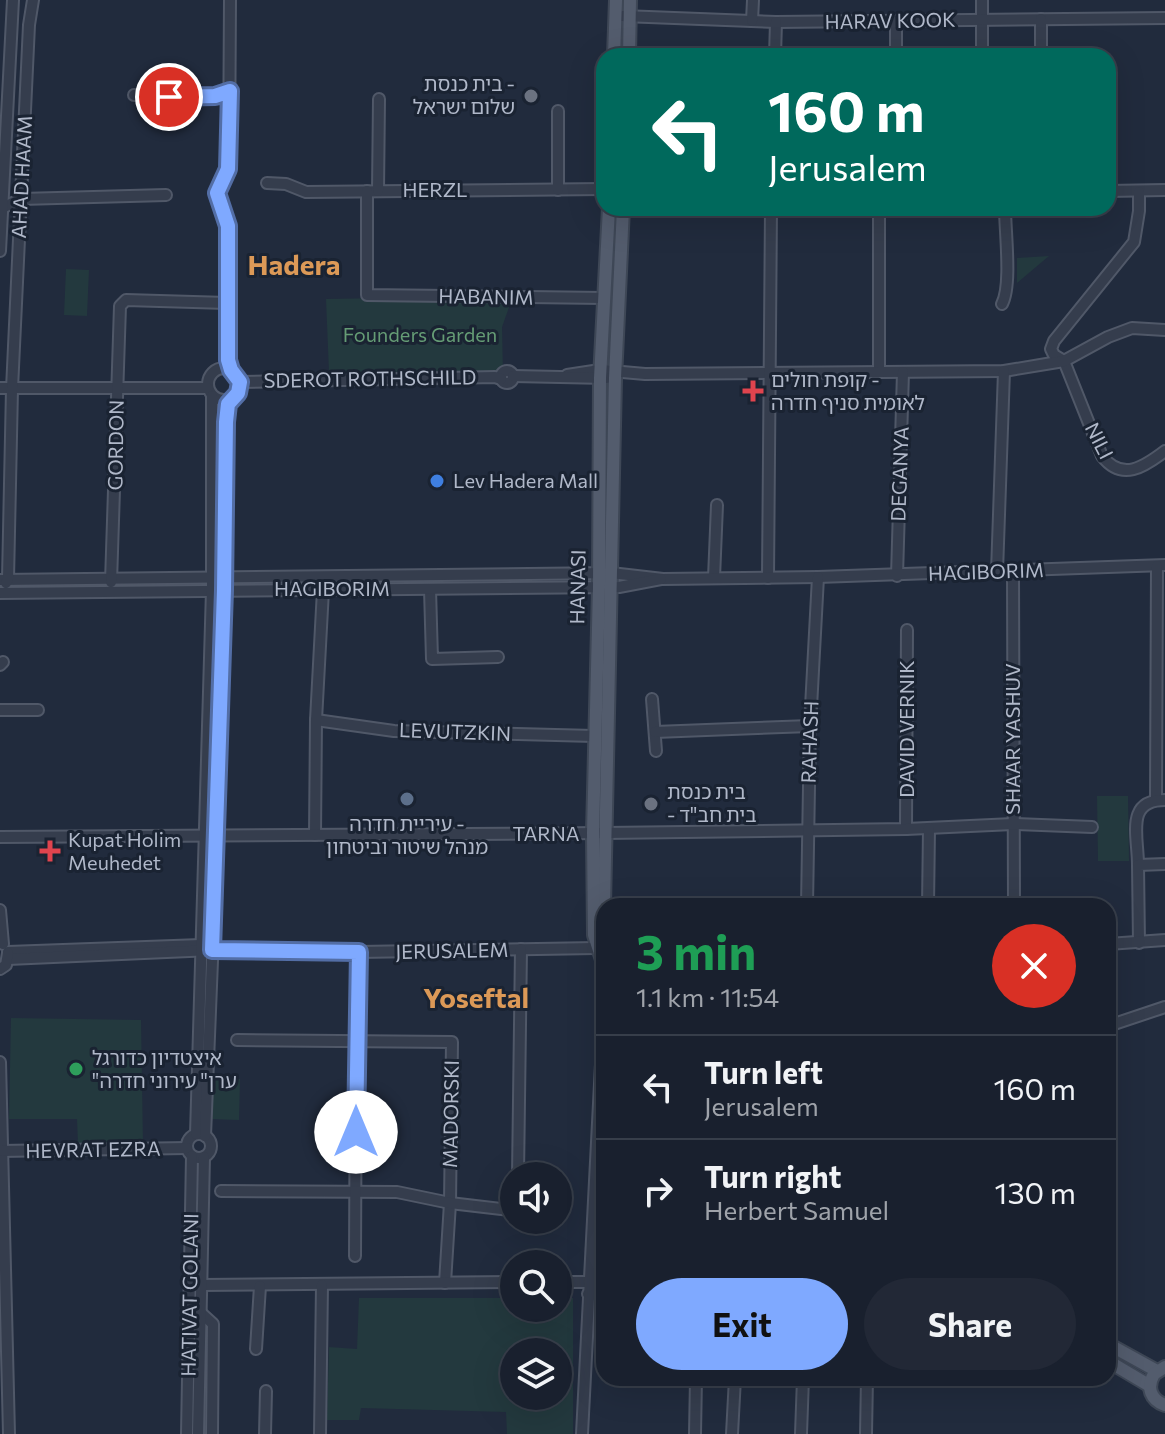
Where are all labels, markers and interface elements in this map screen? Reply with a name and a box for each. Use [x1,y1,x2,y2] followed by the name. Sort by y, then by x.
[824,7,956,33] street label: HARAV KOOK
[135,63,203,131] pin
[413,71,515,118] place label: בית כנסת - שלום ישראל
[147,75,191,119] icon: arrive
[768,75,925,144] text: 160 m
[636,80,740,184] icon: left
[522,87,540,105] marker: בית כנסת - שלום ישראל
[6,115,36,239] street label: AHAD HAAM
[768,144,927,188] text: Jerusalem
[402,177,468,201] street label: HERZL
[248,247,340,281] district label: Hadera
[438,283,534,309] street label: HABANIM
[343,322,497,346] park label: Founders Garden
[264,364,476,392] street label: SDEROT ROTHSCHILD
[771,367,925,414] place label: קופת חולים - לאומית סניף חדרה
[742,380,764,402] marker: קופת חולים - לאומית סניף חדרה
[102,399,128,490] street label: GORDON
[1081,418,1119,463] street label: NILI
[885,426,913,522] street label: DEGANYA
[453,468,598,492] place label: Lev Hadera Mall
[428,472,446,490] marker: Lev Hadera Mall
[564,549,590,625] street label: HANASI
[928,557,1044,585] street label: HAGIBORIM
[274,576,390,600] street label: HAGIBORIM
[894,660,918,798] street label: DAVID VERNIK
[1000,663,1024,815] street label: SHAAR YASHUV
[796,700,822,784] street label: RAHASH
[399,717,511,745] street label: LEVUTZKIN
[667,779,757,826] place label: בית כנסת - בית חב"ד
[398,790,416,808] marker: עיריית חדרה - מנהל שיטור וביטחון
[642,795,660,813] marker: בית כנסת - בית חב"ד
[326,811,488,858] place label: עיריית חדרה - מנהל שיטור וביטחון
[512,821,580,845] street label: TARNA
[68,827,181,874] place label: Kupat Holim Meuhedet
[39,840,61,862] marker: Kupat Holim Meuhedet
[636,921,756,980] text: 3 min
[992,924,1076,1008] button: close
[395,937,509,963] street label: JERUSALEM
[423,980,529,1014] district label: Yoseftal
[636,981,779,1012] text: 1.1 km · 11:54
[92,1045,237,1092] place label: איצטדיון כדורגל "ערן" עירוני חדרה
[704,1053,823,1090] text: Turn left
[67,1060,85,1078] marker: איצטדיון כדורגל "ערן" עירוני חדרה
[437,1060,463,1168] street label: MADORSKI
[636,1065,680,1109] icon: left
[993,1069,1076,1106] text: 160 m
[314,1090,398,1174] position arrow
[704,1090,819,1121] text: Jerusalem
[25,1136,161,1162] street label: HEVRAT EZRA
[704,1157,841,1194] text: Turn right
[500,1162,572,1410] map controls
[500,1162,572,1234] button: sound
[636,1169,680,1213] icon: right
[995,1173,1076,1210] text: 130 m
[704,1194,889,1225] text: Herbert Samuel
[176,1213,202,1377] street label: HATIVAT GOLANI
[500,1250,572,1322] button: search
[636,1278,848,1370] button: Exit
[864,1278,1076,1370] button: Share
[500,1338,572,1410] button: layers

